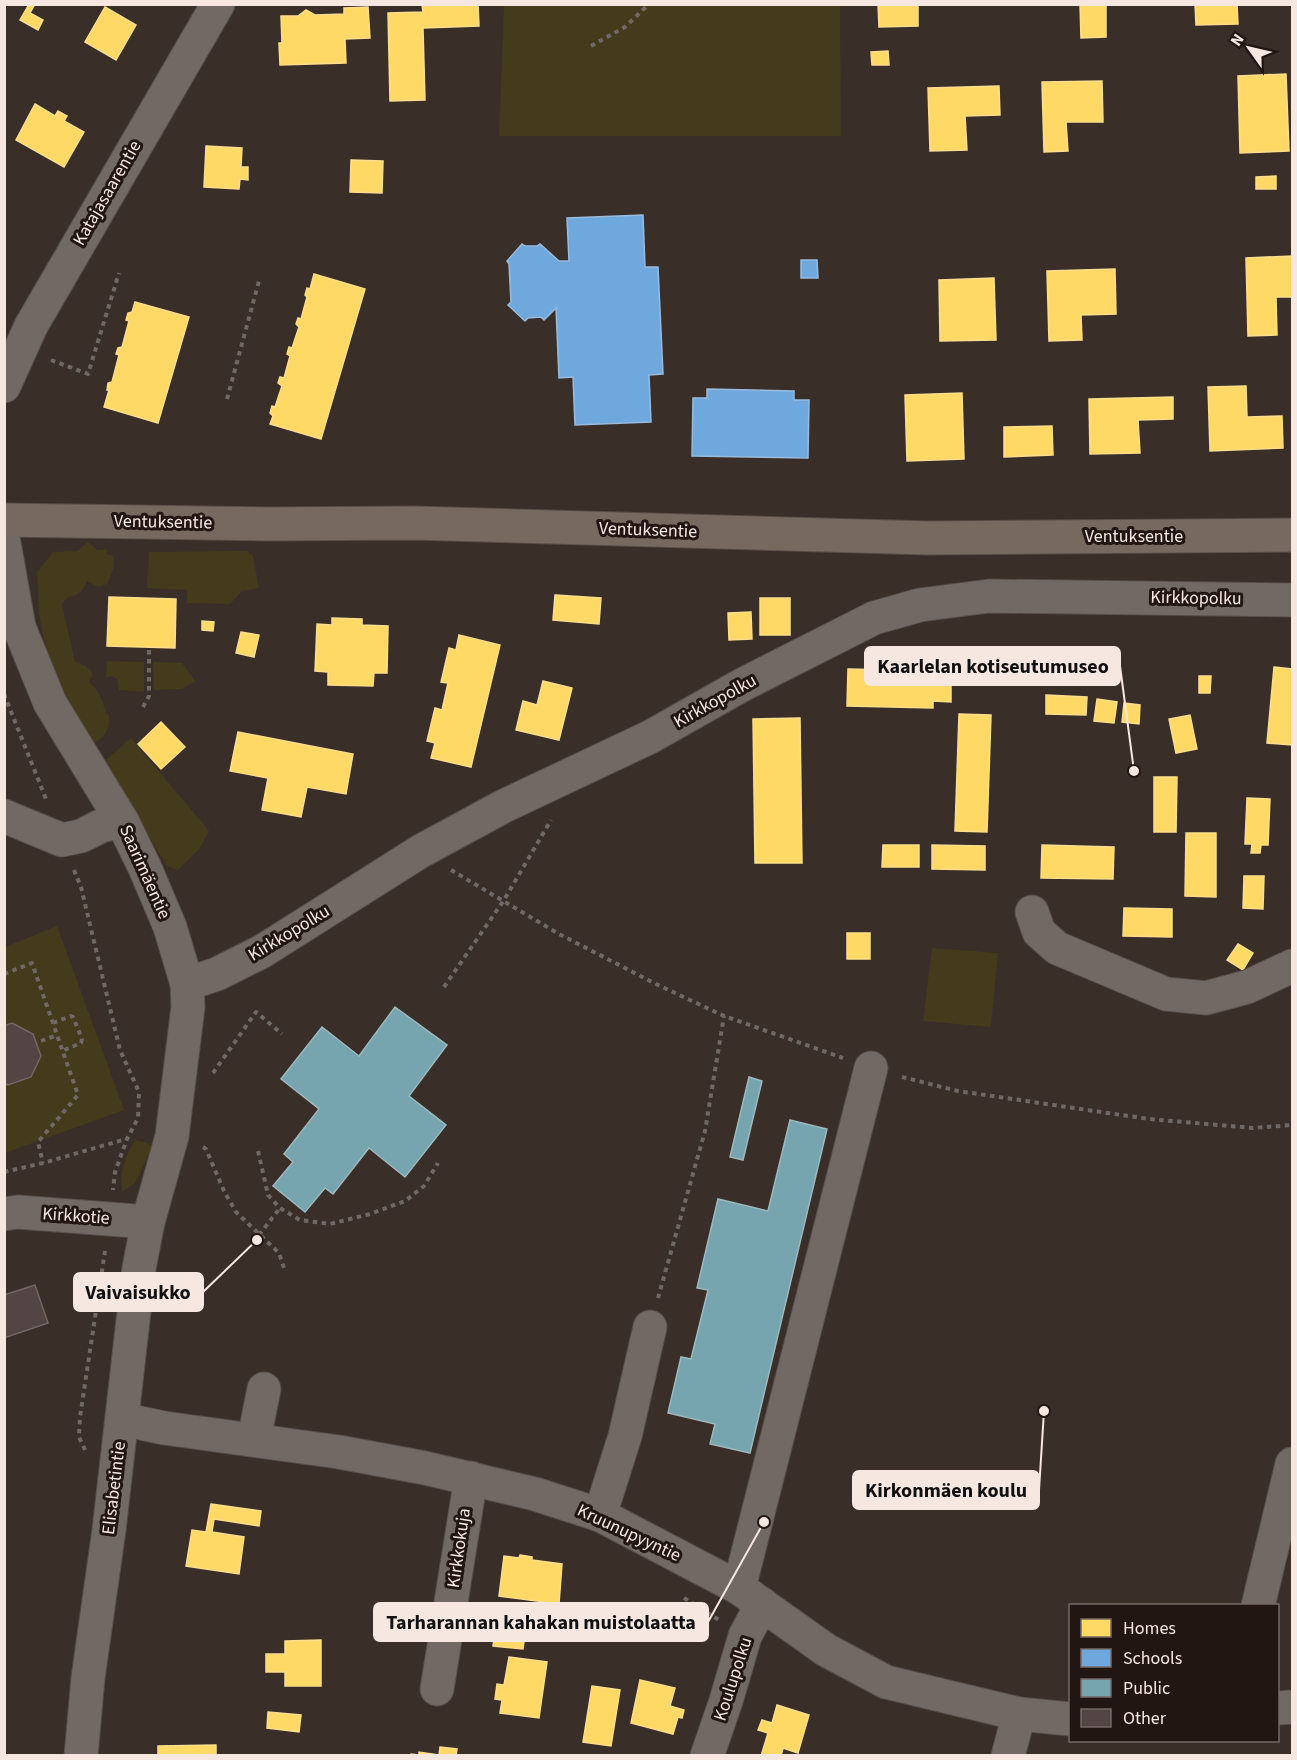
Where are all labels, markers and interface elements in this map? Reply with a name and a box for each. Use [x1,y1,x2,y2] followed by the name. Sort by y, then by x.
[1219,18,1279,78] north arrow
[1225,30,1249,51] text: N
[67,136,147,250] street label: Katajasaarentie
[114,509,212,535] street label: Ventuksentie
[598,516,698,544] street label: Ventuksentie
[1085,524,1183,549] street label: Ventuksentie
[1150,585,1242,611] street label: Kirkkopolku
[865,647,1120,685] callout: Kaarlelan kotiseutumuseo
[877,653,1109,681] text: Kaarlelan kotiseutumuseo
[669,668,761,734] street label: Kirkkopolku
[113,821,177,923] street label: Saarimäentie
[244,899,334,967] street label: Kirkkopolku
[41,1201,111,1231] street label: Kirkkotie
[74,1273,203,1311] callout: Vaivaisukko
[84,1279,191,1307] text: Vaivaisukko
[96,1440,132,1536] street label: Elisabetintie
[853,1471,1039,1509] callout: Kirkonmäen koulu
[865,1477,1027,1505] text: Kirkonmäen koulu
[573,1498,685,1568] street label: Kruunupyyntie
[441,1506,477,1590] street label: Kirkkokuja
[374,1603,708,1641] callout: Tarharannan kahakan muistolaatta
[1069,1604,1279,1742] legend
[386,1609,696,1637] text: Tarharannan kahakan muistolaatta
[1123,1616,1176,1641] text: Homes
[708,1634,758,1724] street label: Koulupolku
[1123,1646,1182,1671] text: Schools
[1123,1676,1170,1701] text: Public
[1123,1706,1167,1731] text: Other

